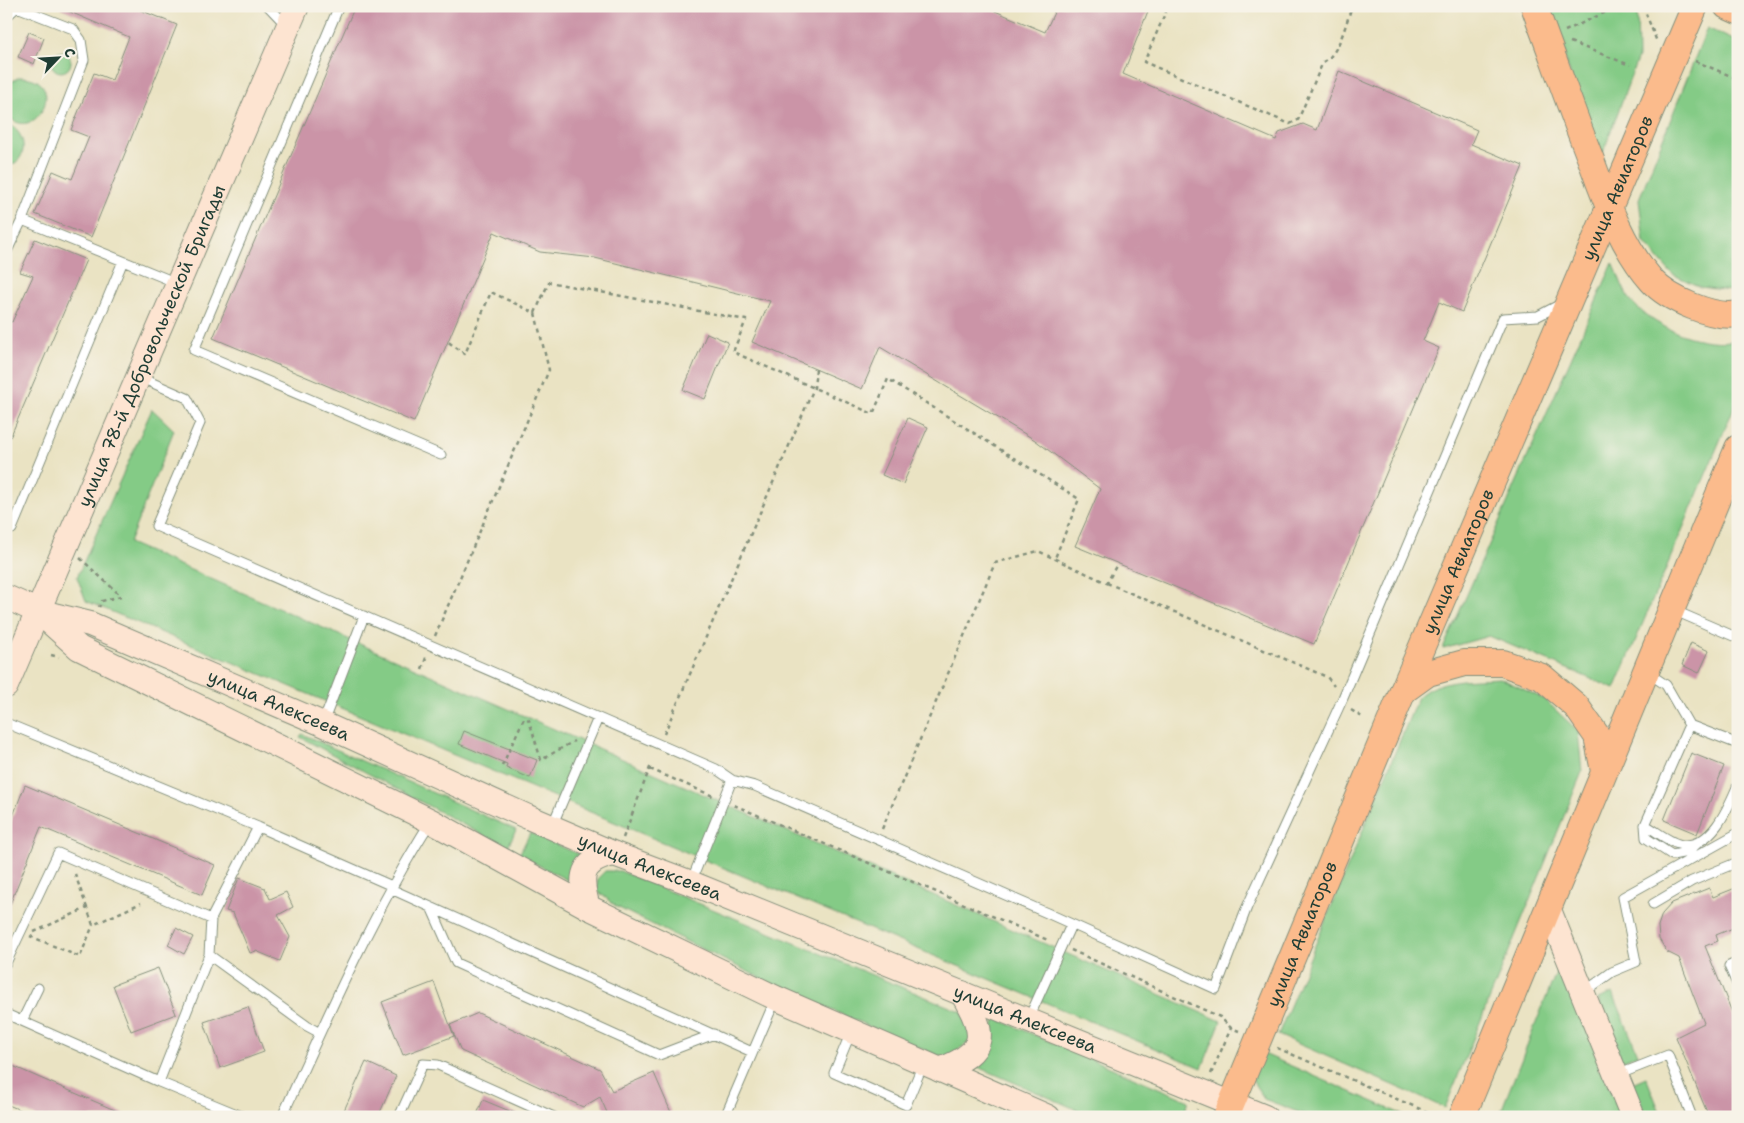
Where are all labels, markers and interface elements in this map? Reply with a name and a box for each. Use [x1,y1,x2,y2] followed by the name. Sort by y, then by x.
[32,32,82,82] north arrow
[60,45,80,60] text: С
[1576,112,1659,264] street label: улица Авиаторов
[72,181,231,511] street label: улица 78-й Добровольческой Бригады
[1417,485,1500,638] street label: улица Авиаторов
[204,664,354,747] street label: улица Алексеева
[574,828,725,906] street label: улица Алексеева
[1261,858,1343,1011] street label: улица Авиаторов
[950,979,1100,1059] street label: улица Алексеева

